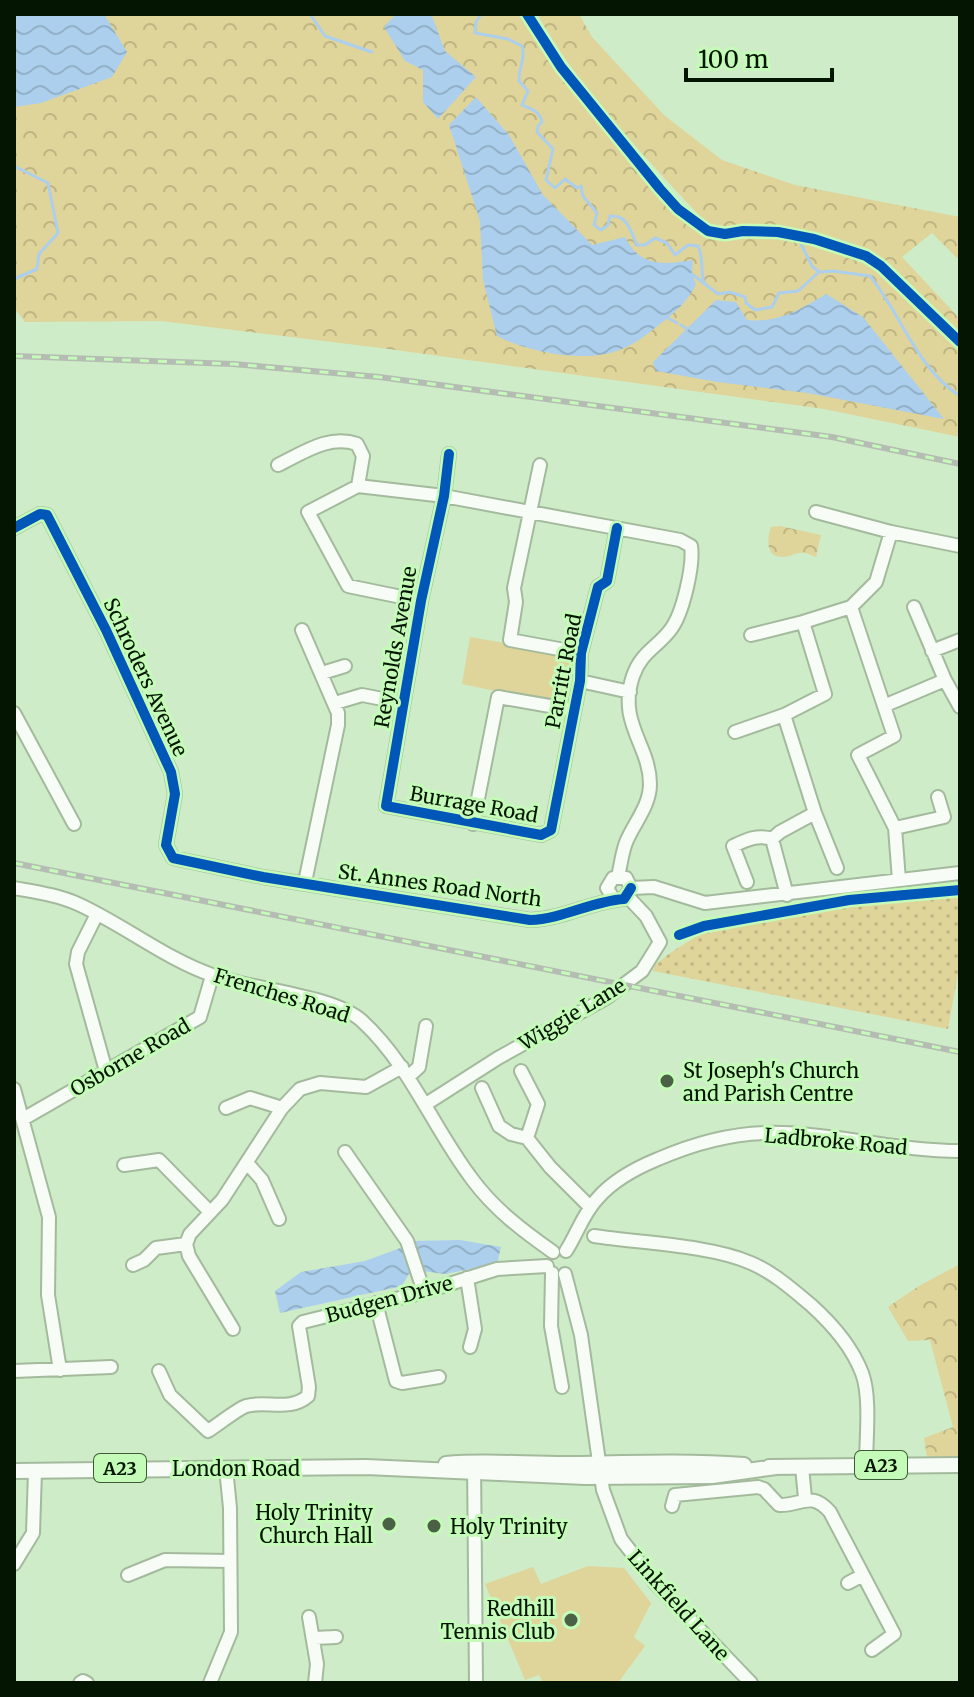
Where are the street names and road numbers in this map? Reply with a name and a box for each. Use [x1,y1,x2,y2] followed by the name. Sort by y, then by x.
[368,564,422,730] street label: Reynolds Avenue
[98,594,194,760] street label: Schroders Avenue
[540,611,586,731] street label: Parritt Road
[408,780,540,828] street label: Burrage Road
[337,858,543,912] street label: St. Annes Road North
[211,962,353,1028] street label: Frenches Road
[513,972,630,1056] street label: Wiggie Lane
[66,1013,194,1101] street label: Osborne Road
[763,1122,909,1160] street label: Ladbroke Road
[323,1270,455,1328] street label: Budgen Drive
[855,1451,907,1479] road number: A23
[94,1454,146,1482] road number: A23
[172,1456,300,1481] street label: London Road
[623,1545,735,1665] street label: Linkfield Lane

